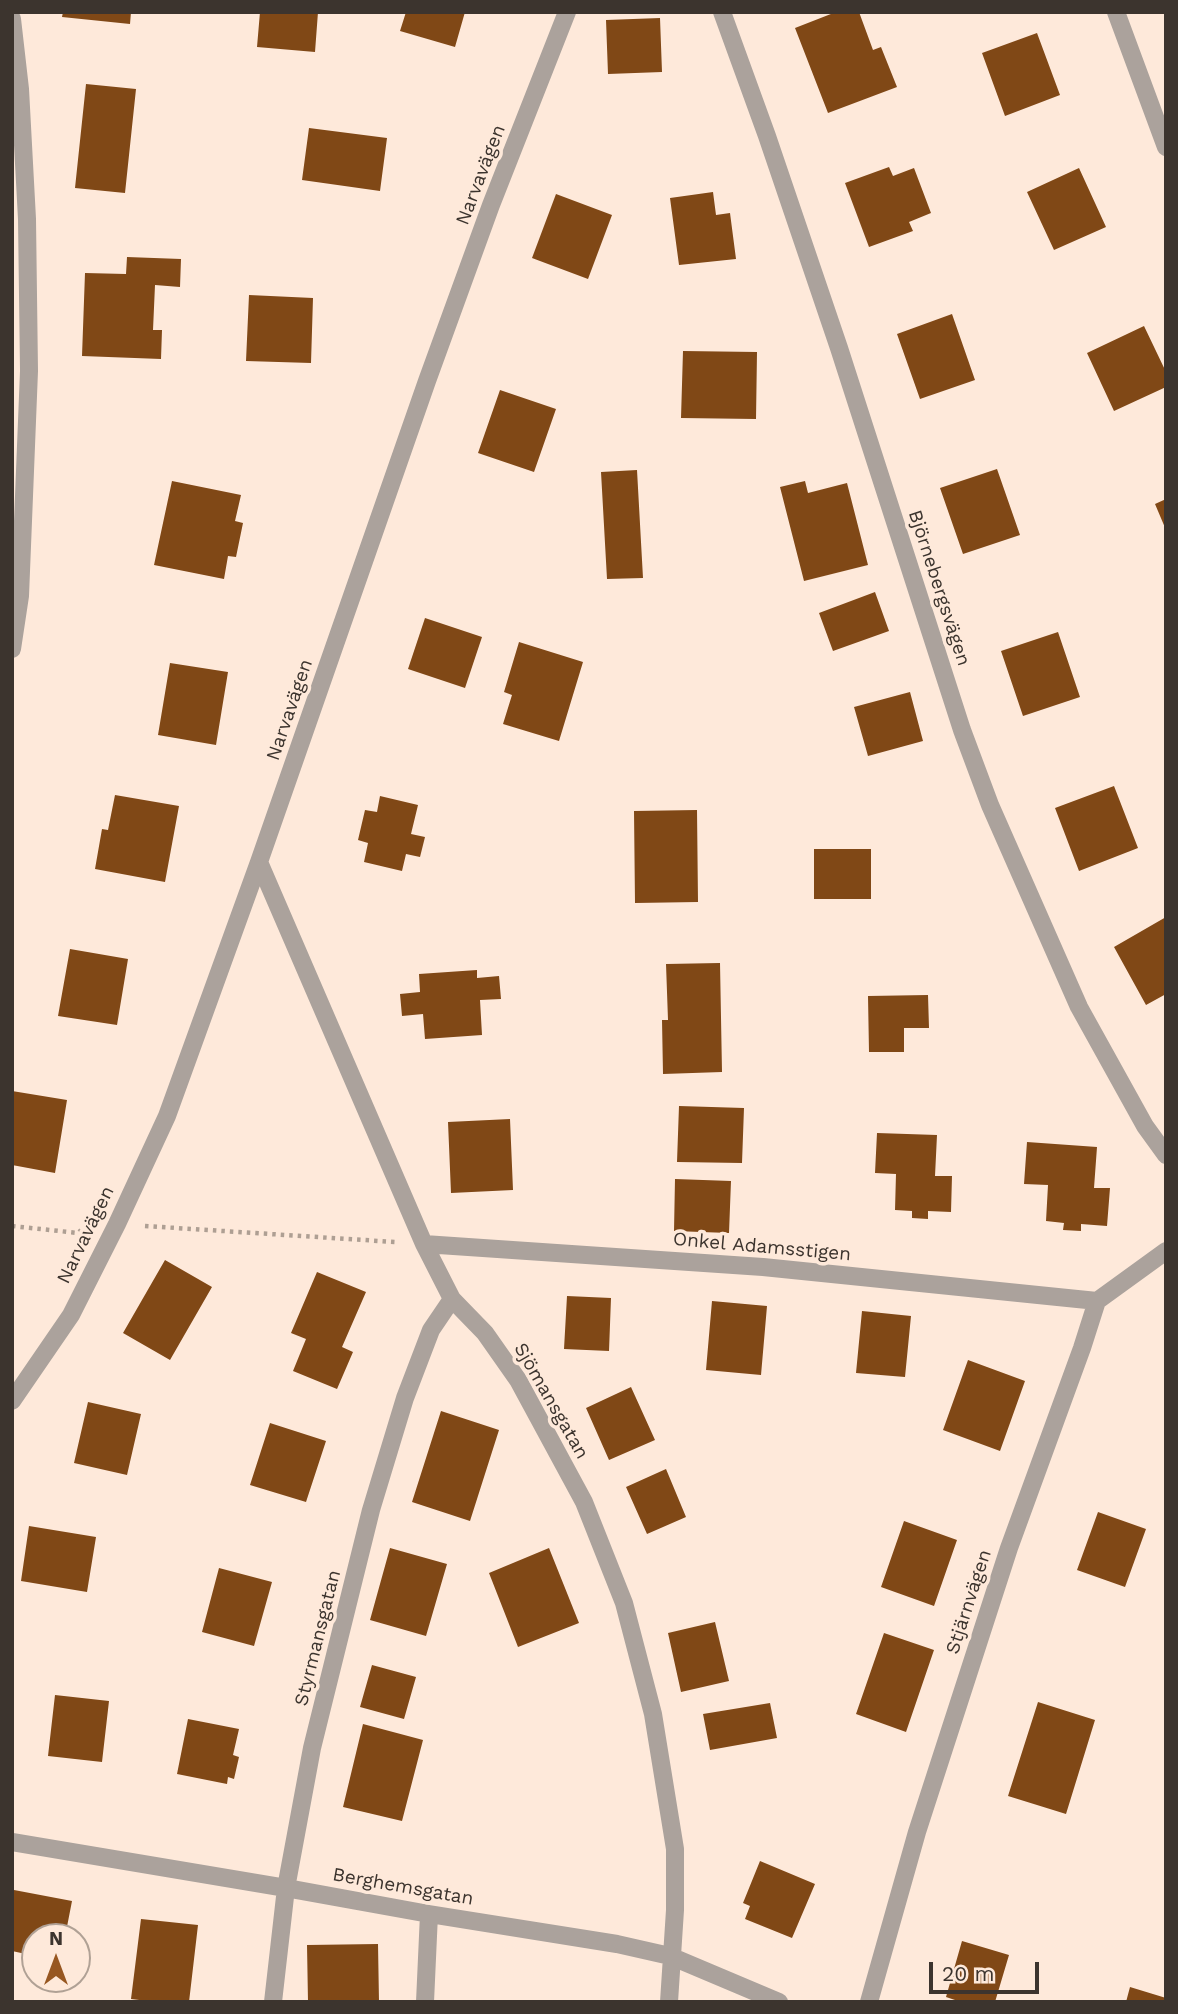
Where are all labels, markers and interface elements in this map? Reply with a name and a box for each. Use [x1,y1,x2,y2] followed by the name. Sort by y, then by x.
[451,122,511,228] street label: Narvavägen
[903,507,975,669] street label: Björnebergsvägen
[262,656,318,764] street label: Narvavägen
[53,1183,119,1287] street label: Narvavägen
[672,1228,852,1266] street label: Onkel Adamsstigen
[509,1339,593,1463] street label: Sjömansgatan
[941,1547,997,1657] street label: Stjärnvägen
[290,1568,346,1708] street label: Styrmansgatan
[331,1863,475,1911] street label: Berghemsgatan
[21,1923,91,1993] north arrow
[49,1927,63,1950] text: N
[933,1948,1043,1992] scale bar
[942,1961,994,1986] text: 20 m

